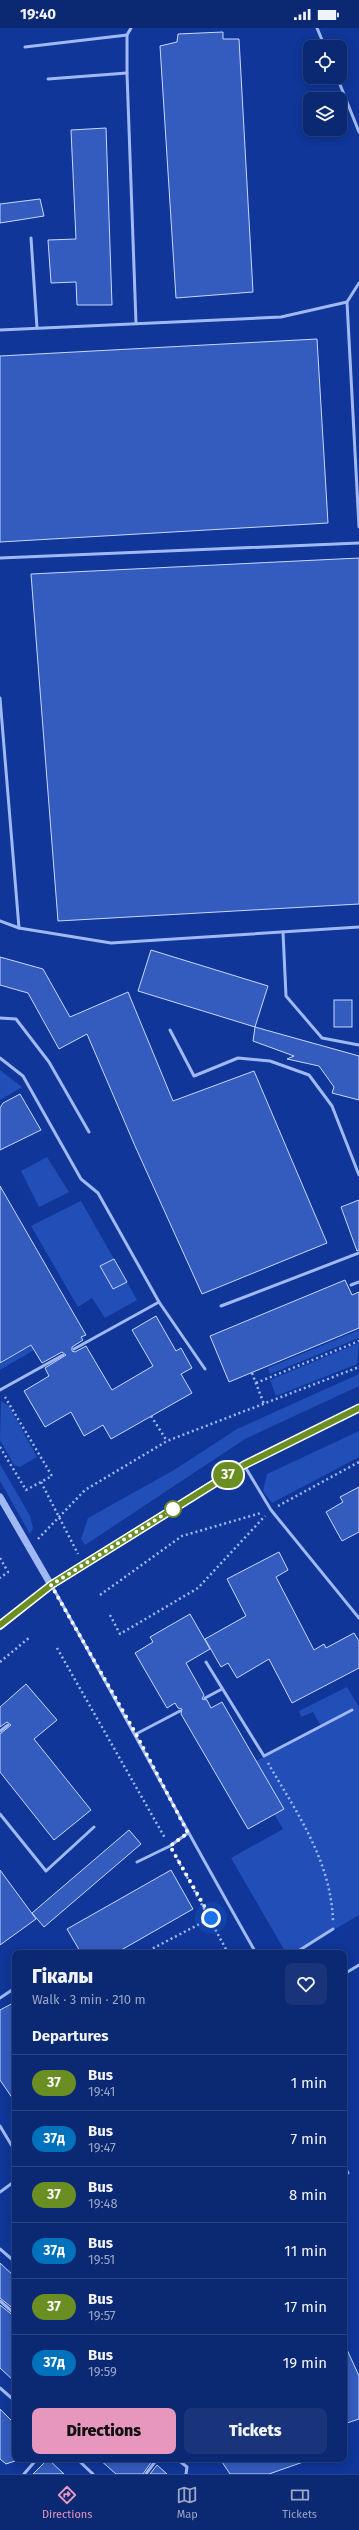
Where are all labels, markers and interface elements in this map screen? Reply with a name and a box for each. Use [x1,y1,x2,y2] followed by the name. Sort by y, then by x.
[20,5,56,23] text: 19:40
[303,40,347,136] map controls
[303,40,347,84] button: locate
[303,92,347,136] button: layers
[210,1462,246,1488] line badge: 37
[221,1466,235,1483] text: 37
[164,1500,182,1518] unlabelled marker
[201,1908,221,1928] your location
[285,1963,327,2005] button: heart
[32,1965,93,1988] text: Гікалы
[32,1992,146,2007] text: Walk · 3 min · 210 m
[32,2027,109,2045] text: Departures
[88,2066,113,2084] text: Bus
[47,2074,61,2091] text: 37
[291,2074,327,2092] text: 1 min
[88,2084,115,2099] text: 19:41
[88,2122,113,2140] text: Bus
[43,2130,65,2147] text: 37д
[290,2130,327,2148] text: 7 min
[88,2140,116,2155] text: 19:47
[88,2178,113,2196] text: Bus
[47,2186,61,2203] text: 37
[289,2186,327,2204] text: 8 min
[88,2196,118,2211] text: 19:48
[88,2234,113,2252] text: Bus
[43,2242,65,2259] text: 37д
[284,2242,327,2260] text: 11 min
[88,2252,115,2267] text: 19:51
[88,2290,113,2308] text: Bus
[47,2298,61,2315] text: 37
[284,2298,327,2316] text: 17 min
[88,2308,116,2323] text: 19:57
[88,2346,113,2364] text: Bus
[43,2354,65,2371] text: 37д
[283,2354,327,2372] text: 19 min
[88,2364,117,2379] text: 19:59
[32,2408,176,2454] button: Directions
[184,2408,327,2454] button: Tickets
[42,2484,92,2521] tab: Directions
[176,2484,198,2521] tab: Map
[282,2484,317,2521] tab: Tickets

